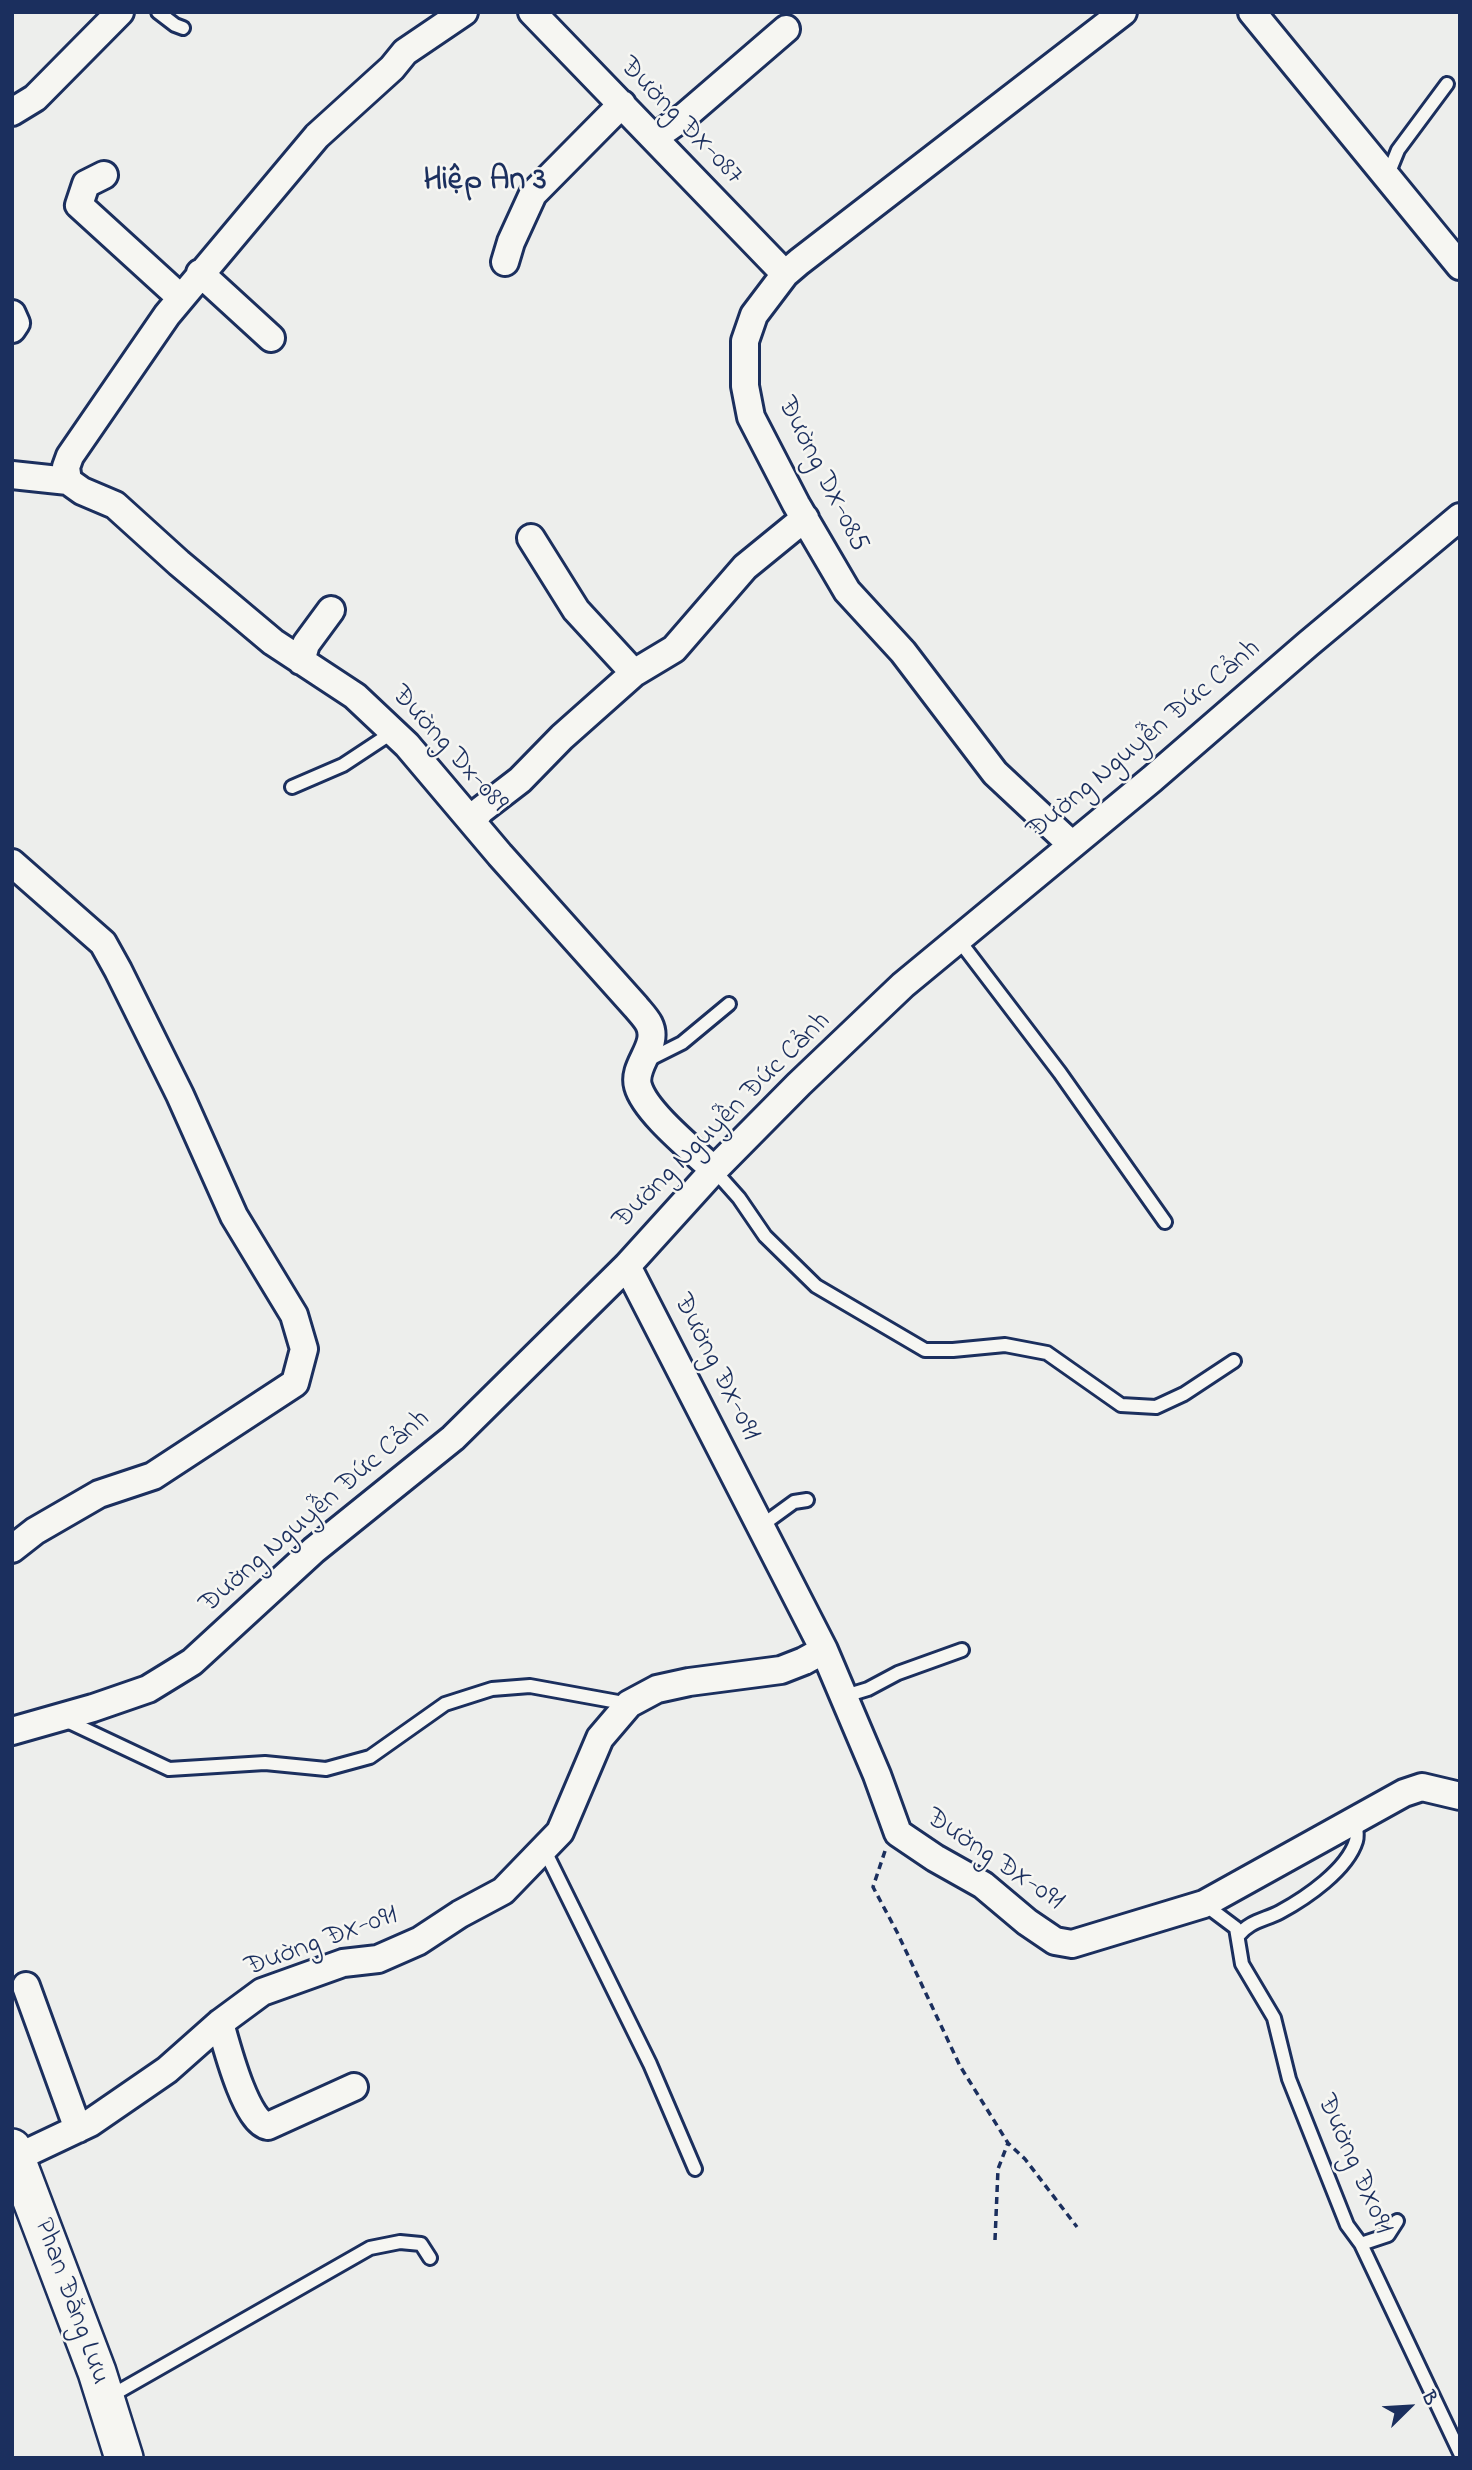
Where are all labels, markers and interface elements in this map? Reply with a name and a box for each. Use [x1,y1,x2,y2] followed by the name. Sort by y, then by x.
[611,51,749,193] street label: Đường ĐX-087
[423,164,547,202] district label: Hiệp An 3
[768,392,874,558] street label: Đường DX-085
[1022,634,1268,848] street label: Đường Nguyễn Đức Cảnh
[382,680,514,820] street label: Đường Dx-089
[607,1006,839,1238] street label: Đường Nguyễn Đức Cảnh
[664,1289,766,1447] street label: Đường ĐX-091
[194,1404,438,1622] street label: Đường Nguyễn Đức Cảnh
[918,1802,1070,1920] street label: Đường ĐX-091
[241,1900,403,1986] street label: Đường ĐX-091
[1307,2090,1399,2240] street label: Đường ĐX091
[24,2214,116,2390] street label: Phan Đăng Lưu
[1374,2372,1444,2442] north arrow
[1414,2387,1444,2410] text: B

